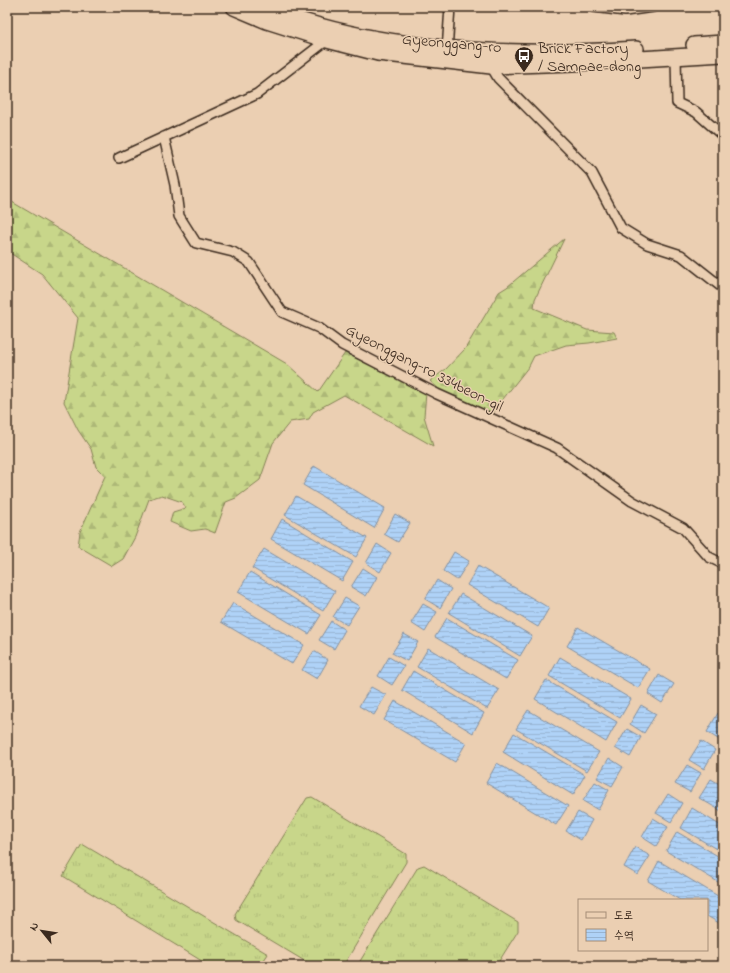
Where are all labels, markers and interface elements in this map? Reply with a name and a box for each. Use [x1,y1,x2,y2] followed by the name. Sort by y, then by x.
[401,28,503,60] street label: Gyeonggang-ro
[537,37,641,79] place label: Brick Factory / Sampae-dong
[513,45,535,73] bus stop icon: Brick Factory / Sampae-dong
[341,319,507,419] street label: Gyeonggang-ro 334beon-gil
[578,899,708,951] legend
[614,907,633,925] text: 도로
[22,911,62,951] north arrow
[25,919,43,934] text: N
[614,927,634,945] text: 수역

